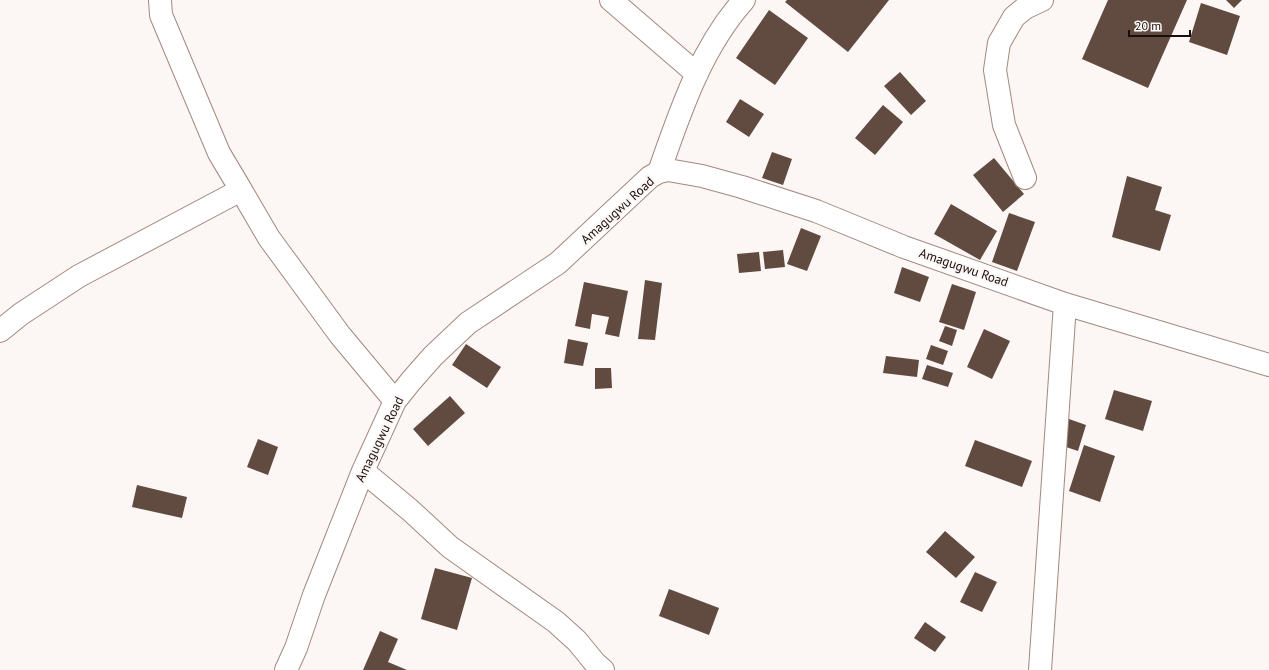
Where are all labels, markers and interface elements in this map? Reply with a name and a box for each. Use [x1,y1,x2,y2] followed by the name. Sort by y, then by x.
[1129,12,1190,38] scale bar
[1135,18,1161,33] text: 20 m
[577,173,658,248] street label: Amagugwu Road
[917,244,1011,291] street label: Amagugwu Road
[351,394,408,485] street label: Amagugwu Road

